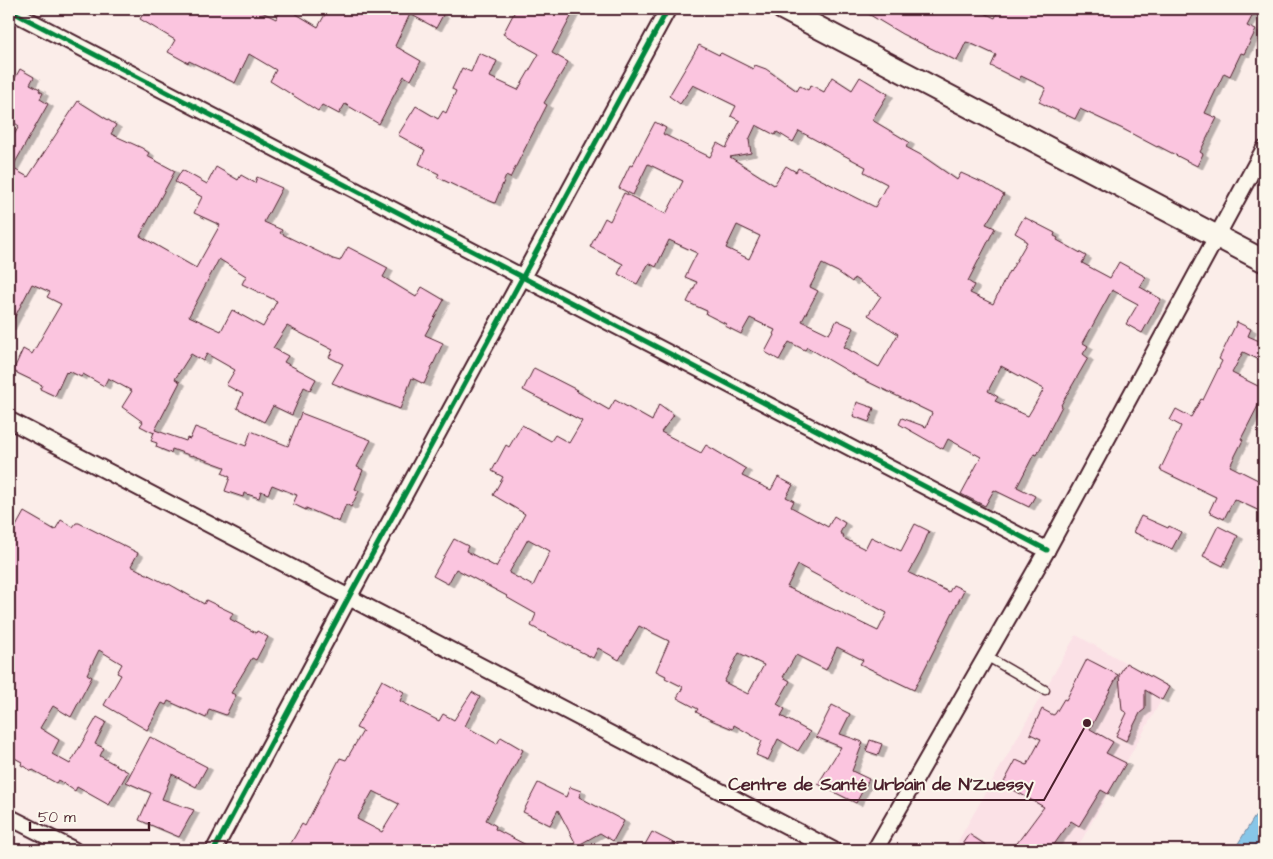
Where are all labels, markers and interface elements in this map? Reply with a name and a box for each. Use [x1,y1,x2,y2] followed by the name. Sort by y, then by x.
[719,767,1044,800] callout: Centre de Santé Urbain de N'Zuessy
[728,772,1034,798] text: Centre de Santé Urbain de N'Zuessy
[30,799,149,831] scale bar
[38,807,76,828] text: 50 m

